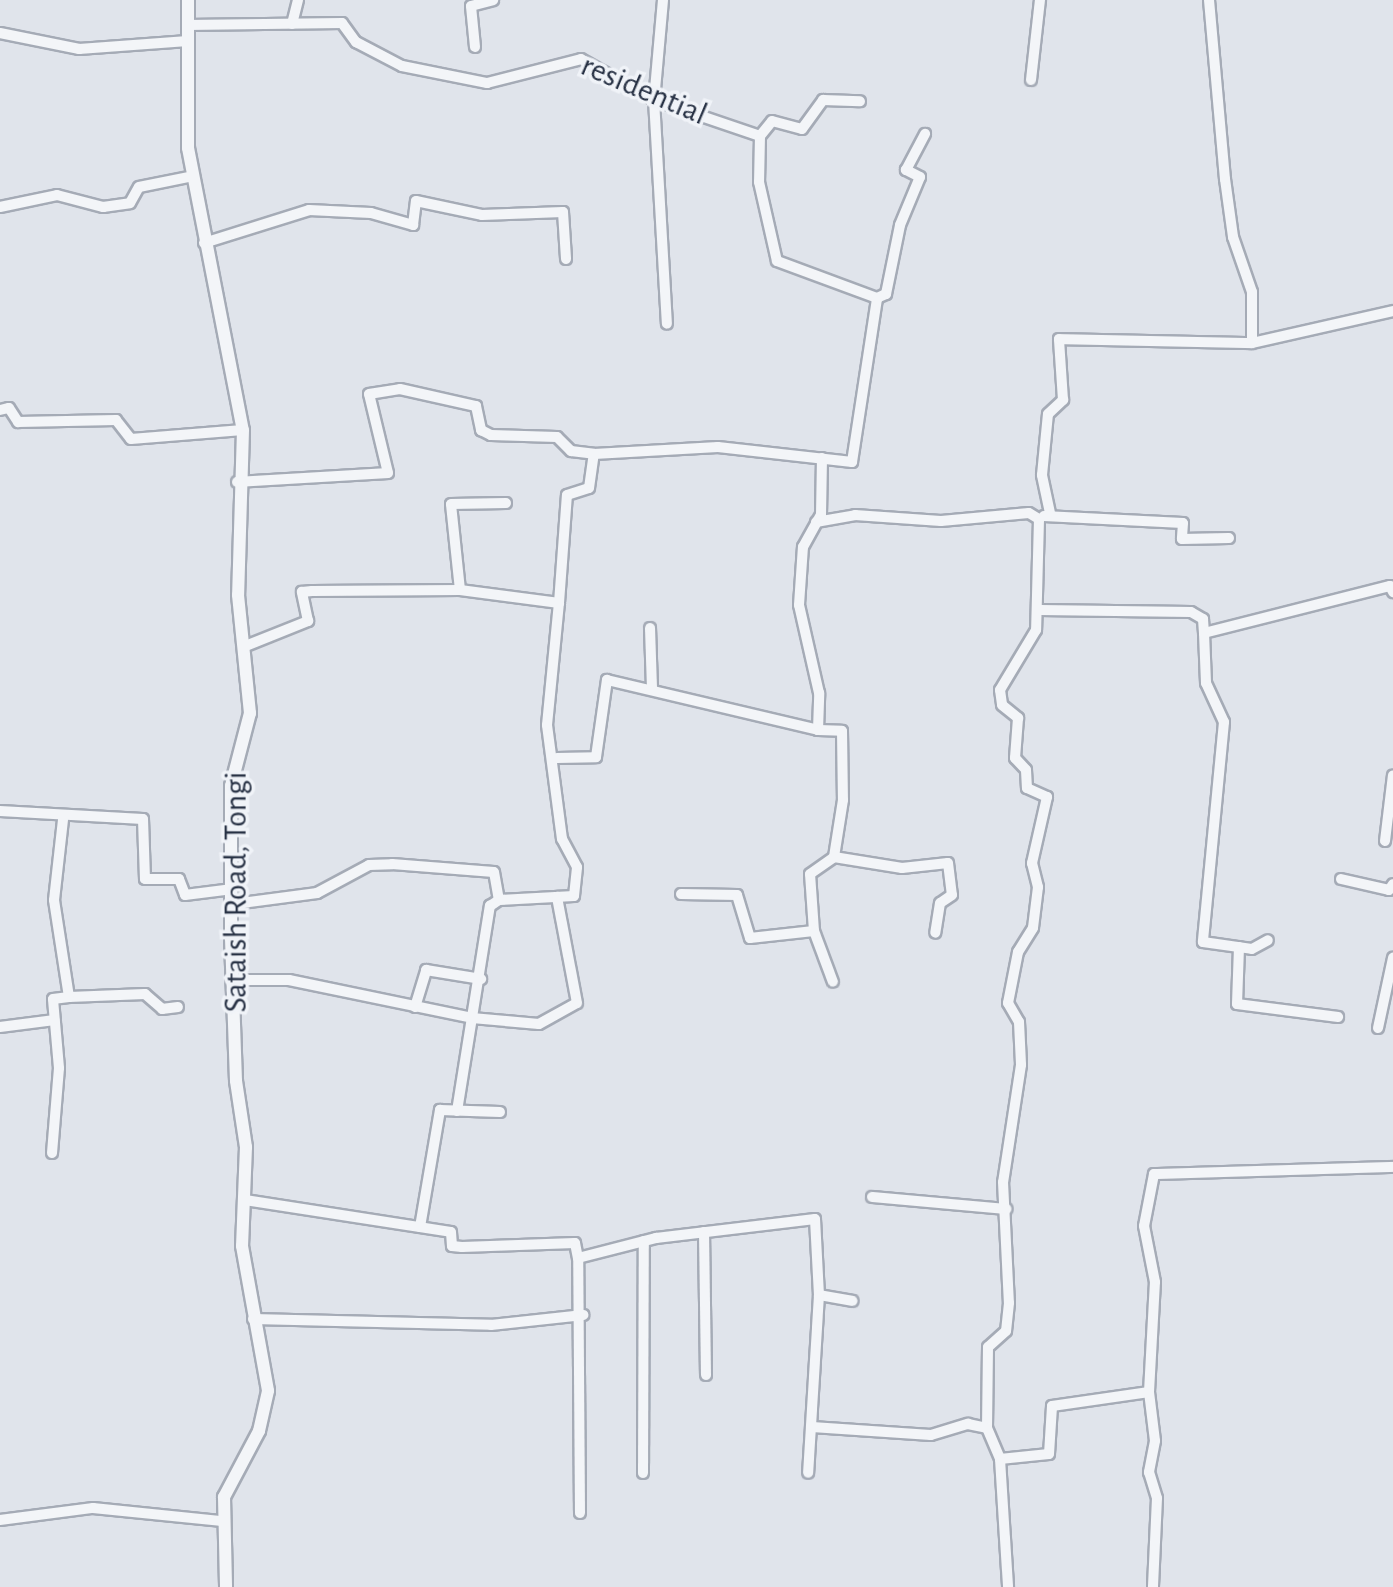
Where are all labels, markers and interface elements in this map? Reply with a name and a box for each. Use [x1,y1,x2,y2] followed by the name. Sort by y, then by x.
[575,46,713,134] street label: residential
[217,772,255,1012] street label: Sataish Road, Tongi

